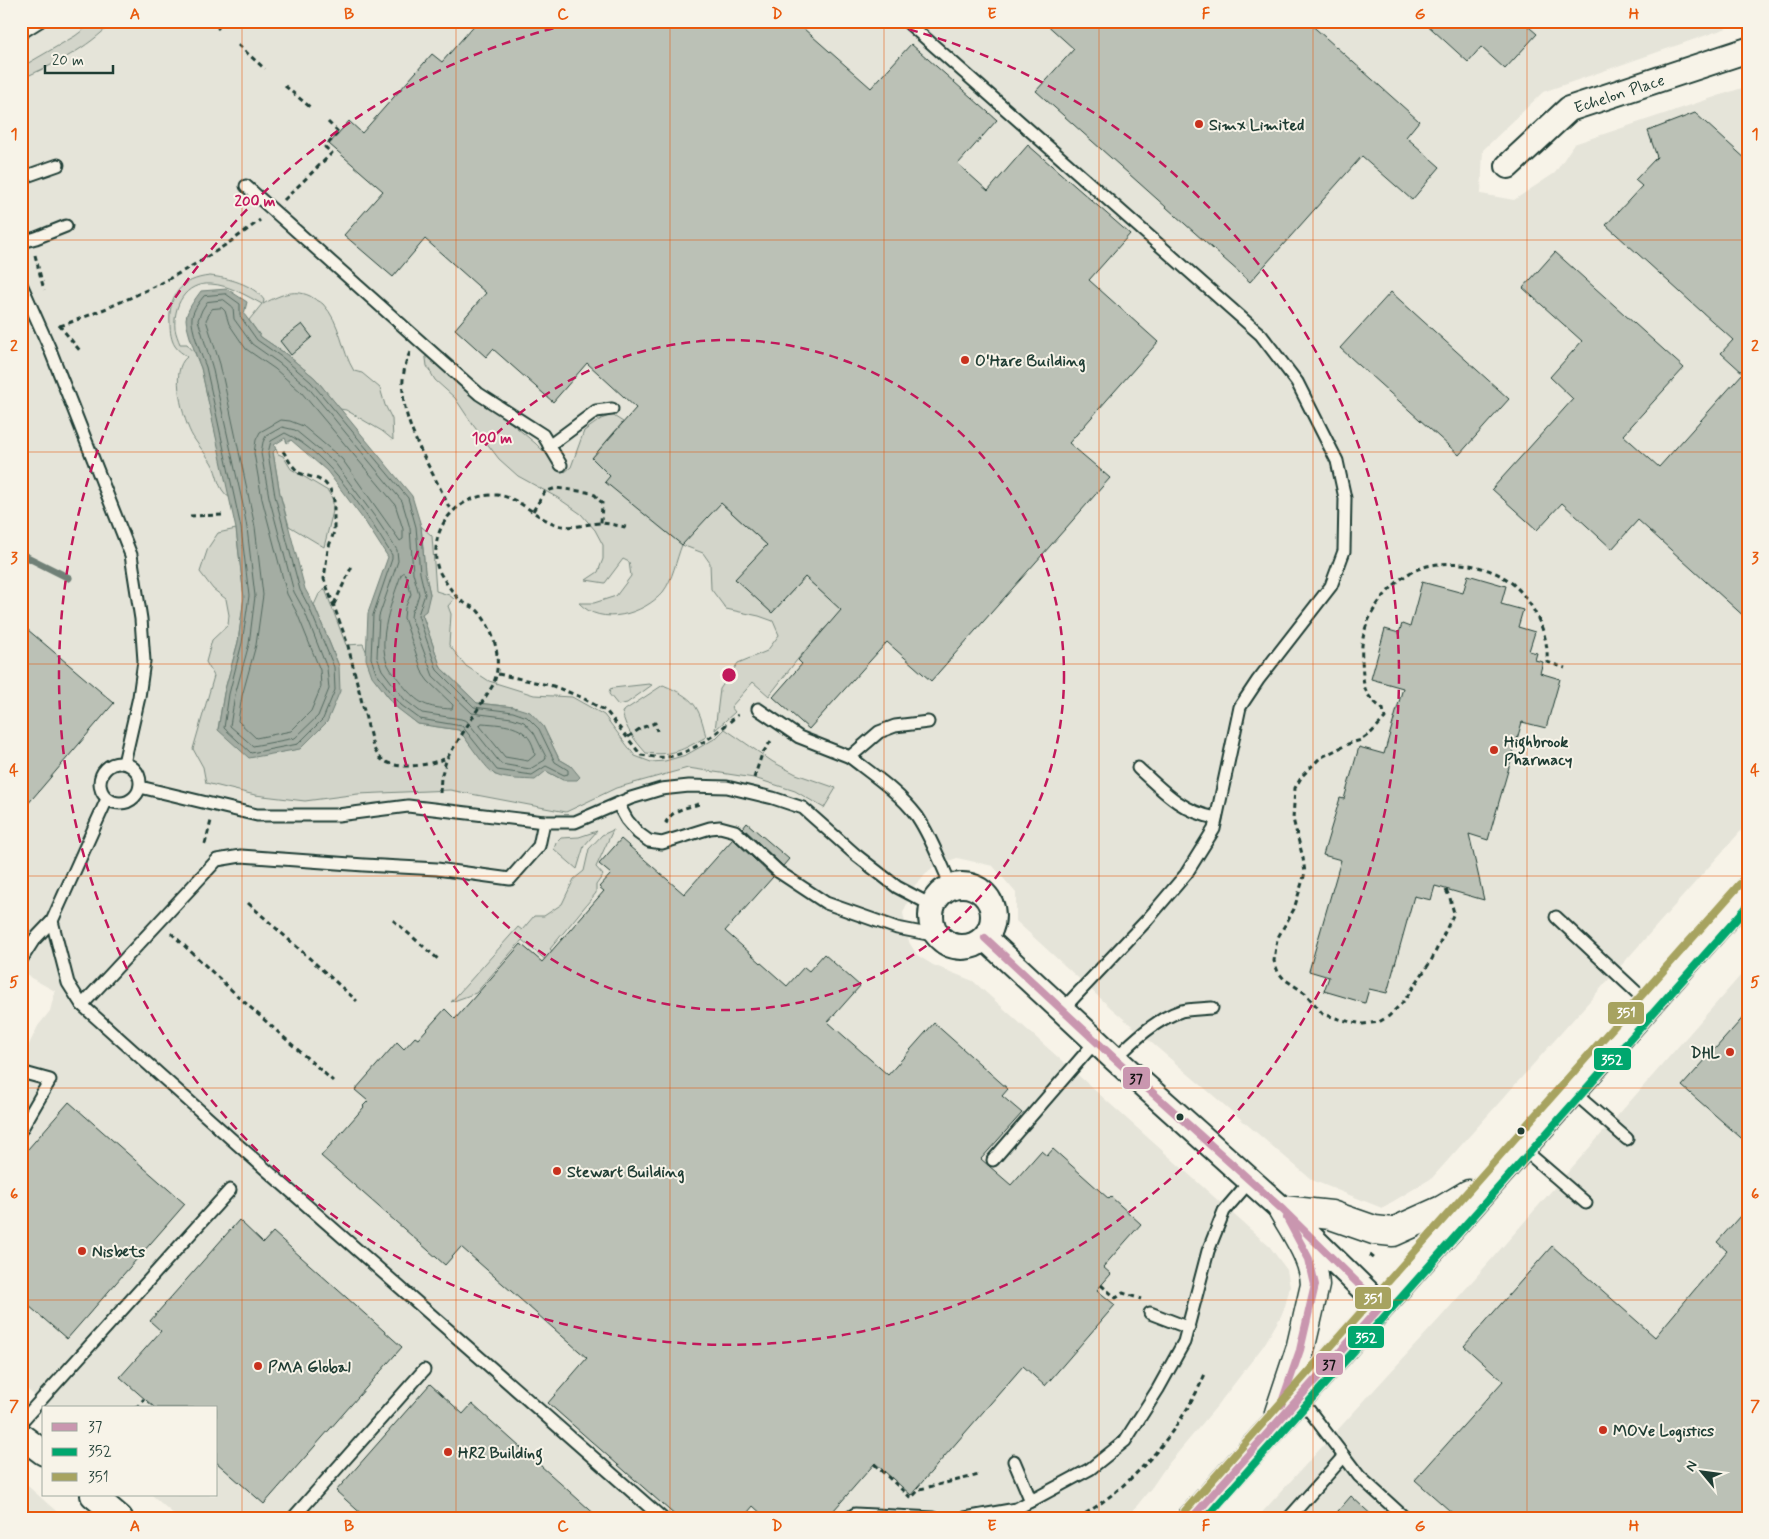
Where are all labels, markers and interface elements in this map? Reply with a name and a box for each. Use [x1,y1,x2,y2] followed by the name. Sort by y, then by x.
[130,4,140,25] text: A
[344,4,354,25] text: B
[557,4,569,25] text: C
[771,4,783,25] text: D
[987,4,997,25] text: E
[1202,4,1211,25] text: F
[1415,4,1426,25] text: G
[1629,4,1640,25] text: H
[45,42,112,74] scale bar
[52,51,84,71] text: 20 m
[1572,70,1667,119] street label: Echelon Place
[1209,115,1304,136] place label: Simx Limited
[1193,118,1205,130] marker: Simx Limited
[10,124,18,145] text: 1
[1751,124,1759,145] text: 1
[235,192,276,212] text: 200 m
[10,336,18,357] text: 2
[1751,336,1759,357] text: 2
[975,351,1086,373] place label: O'Hare Building
[959,354,971,366] marker: O'Hare Building
[472,429,512,449] text: 100 m
[10,548,18,569] text: 3
[1751,548,1759,569] text: 3
[720,666,738,684] centre of rings
[1504,732,1572,771] place label: Highbrook Pharmacy
[1488,744,1500,756] marker: Highbrook Pharmacy
[9,760,19,781] text: 4
[1750,760,1760,781] text: 4
[9,972,19,993] text: 5
[1750,972,1760,993] text: 5
[1607,1001,1645,1025] line badge: 351
[1616,1004,1636,1022] text: 351
[1691,1043,1720,1064] place label: DHL
[1724,1046,1736,1058] marker: DHL
[1593,1047,1632,1071] line badge: 352
[1601,1051,1624,1069] text: 352
[1122,1066,1151,1090] line badge: 37
[1129,1070,1143,1088] text: 37
[1175,1112,1185,1122] unlabelled marker
[1516,1126,1526,1136] unlabelled marker
[567,1162,684,1184] place label: Stewart Building
[551,1165,563,1177] marker: Stewart Building
[10,1184,18,1205] text: 6
[1751,1184,1759,1205] text: 6
[92,1242,145,1263] place label: Nisbets
[76,1245,88,1257] marker: Nisbets
[1354,1286,1392,1310] line badge: 351
[1363,1290,1383,1308] text: 351
[1347,1325,1385,1349] line badge: 352
[1355,1329,1378,1347] text: 352
[1315,1352,1344,1376] line badge: 37
[1322,1356,1336,1374] text: 37
[268,1357,351,1378] place label: PMA Global
[252,1360,264,1372] marker: PMA Global
[9,1396,19,1417] text: 7
[1750,1396,1760,1417] text: 7
[42,1406,218,1496] legend
[88,1418,103,1438] text: 37
[1613,1421,1714,1443] place label: MOVe Logistics
[1597,1424,1609,1436] marker: MOVe Logistics
[88,1442,112,1462] text: 352
[458,1443,543,1466] place label: HR2 Building
[442,1446,454,1458] marker: HR2 Building
[1676,1446,1726,1496] north arrow
[1681,1458,1702,1475] text: N
[88,1468,109,1488] text: 351
[130,1516,140,1537] text: A
[344,1516,354,1537] text: B
[557,1516,569,1537] text: C
[771,1516,783,1537] text: D
[987,1516,997,1537] text: E
[1202,1516,1211,1537] text: F
[1415,1516,1426,1537] text: G
[1629,1516,1640,1537] text: H

